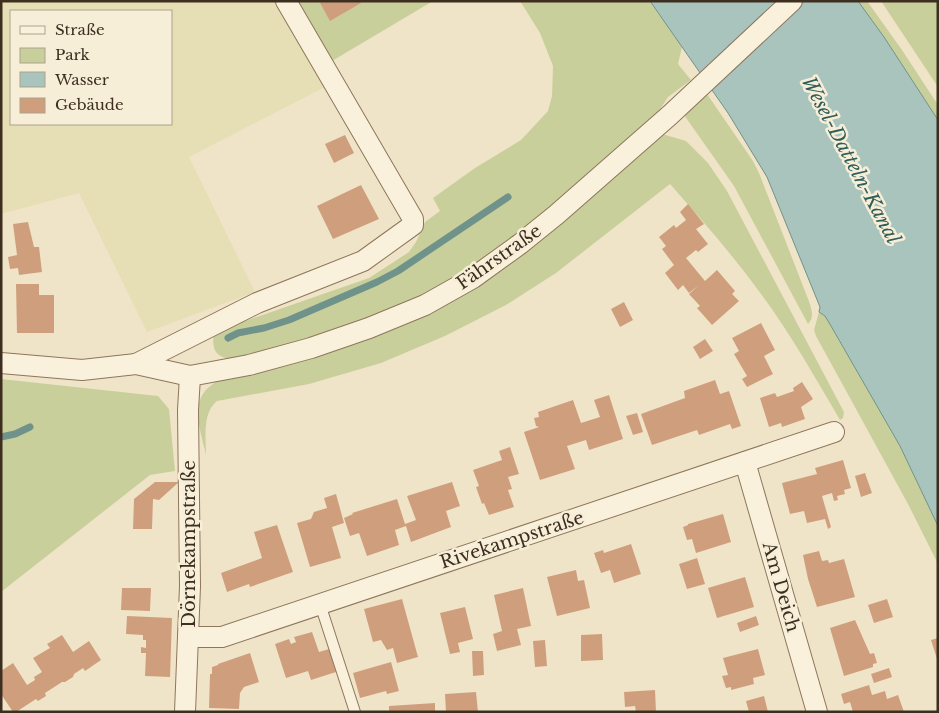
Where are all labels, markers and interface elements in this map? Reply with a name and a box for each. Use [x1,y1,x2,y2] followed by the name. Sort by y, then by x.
[10,10,172,125] legend
[55,20,105,39] text: Straße
[55,45,91,64] text: Park
[54,70,110,89] text: Wasser
[797,72,905,248] water label: Wesel-Datteln-Kanal
[55,95,124,114] text: Gebäude
[452,220,546,294] street label: Fährstraße
[178,460,200,628] street label: Dörnekampstraße
[437,506,587,574] street label: Rivekampstraße
[757,538,804,635] street label: Am Deich

